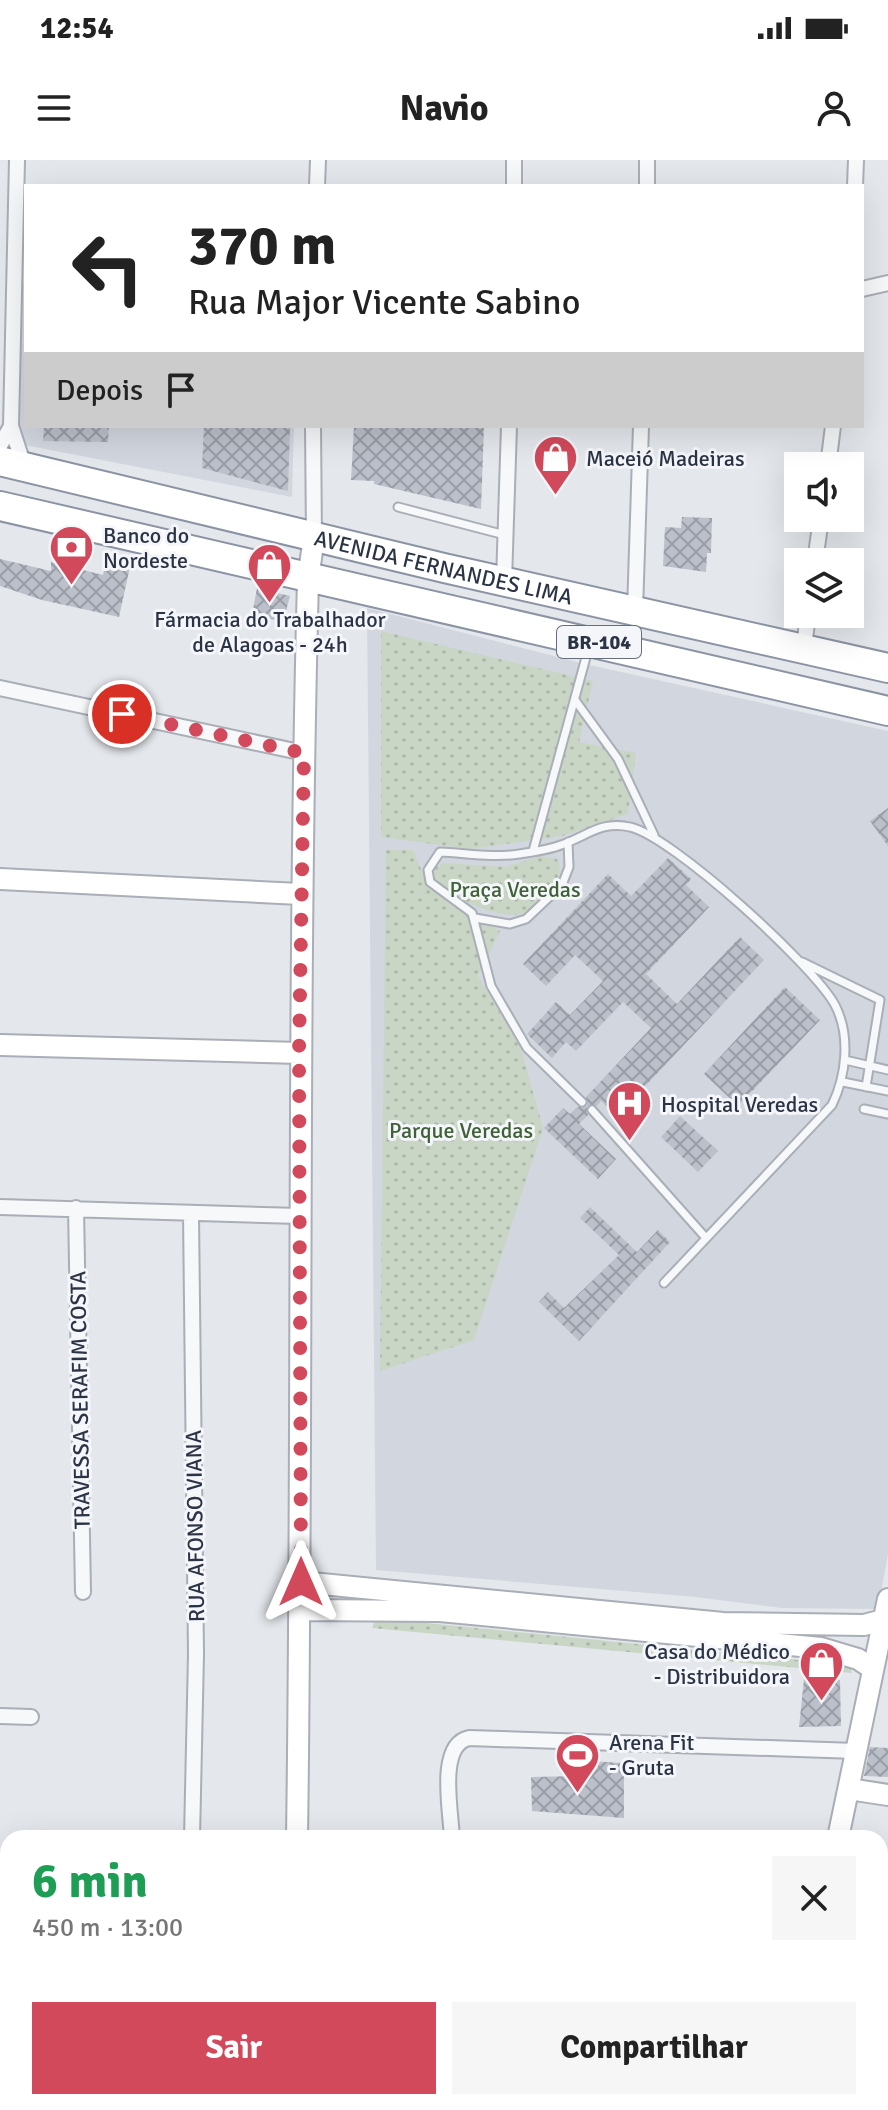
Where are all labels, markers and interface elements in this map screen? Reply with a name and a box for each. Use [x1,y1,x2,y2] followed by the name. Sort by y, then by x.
[40,10,114,47] text: 12:54
[32,86,76,130] icon: menu
[400,86,488,131] text: Navio
[812,86,856,130] icon: person
[188,211,336,280] text: 370 m
[56,216,160,320] icon: left
[188,280,580,325] text: Rua Major Vicente Sabino
[159,368,203,412] icon: arrive
[56,372,143,409] text: Depois
[531,434,579,497] shop icon: Maceió Madeiras
[586,445,745,472] place label: Maceió Madeiras
[784,452,864,628] map controls
[784,452,864,532] button: sound
[103,522,189,574] place label: Banco do Nordeste
[48,524,96,587] bank icon: Banco do Nordeste
[312,524,576,610] street label: AVENIDA FERNANDES LIMA
[246,542,294,605] shop icon: Fármacia do Trabalhador de Alagoas - 24h
[784,548,864,628] button: layers
[154,606,386,658] place label: Fármacia do Trabalhador de Alagoas - 24h
[557,626,641,658] road number: BR-104
[88,680,156,748] pin
[100,692,144,736] icon: arrive
[449,876,581,903] park label: Praça Veredas
[606,1080,654,1143] hospital icon: Hospital Veredas
[661,1091,818,1118] place label: Hospital Veredas
[389,1117,533,1144] park label: Parque Veredas
[64,1270,96,1529] street label: TRAVESSA SERAFIM COSTA
[180,1429,210,1622] street label: RUA AFONSO VIANA
[259,1540,343,1624] position arrow
[644,1638,790,1690] place label: Casa do Médico - Distribuidora
[797,1640,845,1703] shop icon: Casa do Médico - Distribuidora
[609,1729,694,1781] place label: Arena Fit - Gruta
[554,1731,602,1794] sports icon: Arena Fit - Gruta
[32,1852,148,1911] text: 6 min
[772,1856,856,1940] button: close
[32,1912,183,1944] text: 450 m · 13:00
[32,2002,436,2094] button: Sair
[452,2002,856,2094] button: Compartilhar

